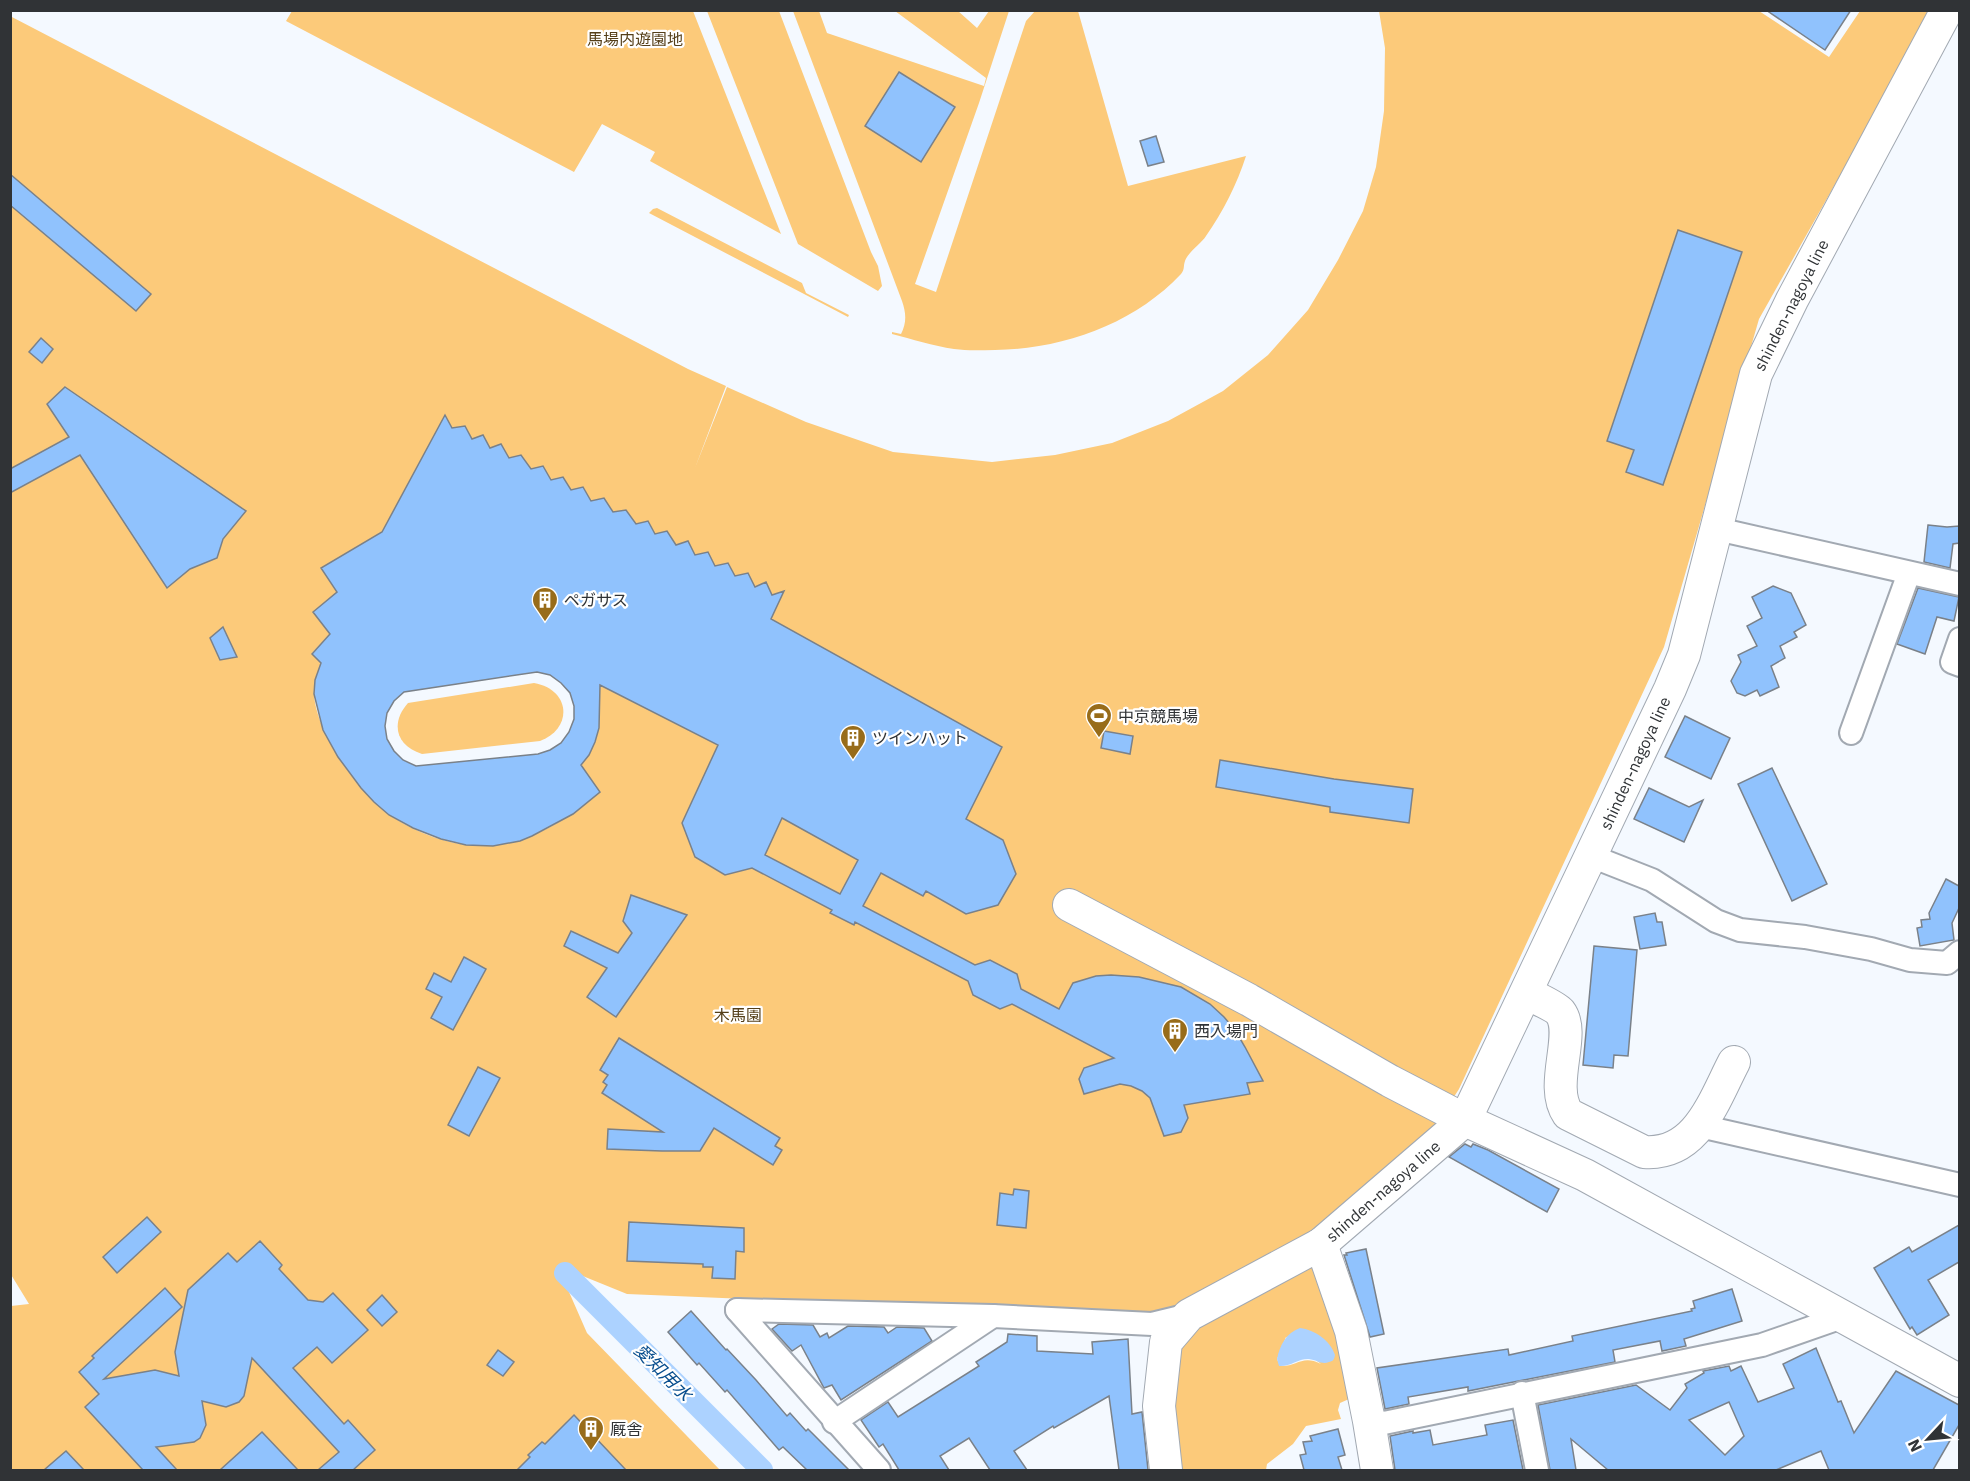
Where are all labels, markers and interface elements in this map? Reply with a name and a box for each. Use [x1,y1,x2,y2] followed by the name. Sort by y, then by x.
[587,29,683,49] park label: 馬場内遊園地
[1749,236,1833,374] street label: shinden-nagoya line
[530,585,560,623] building icon: ペガサス
[564,590,628,610] place label: ペガサス
[1595,693,1675,833] street label: shinden-nagoya line
[1084,701,1114,739] sports icon: 中京競馬場
[1118,706,1198,726] place label: 中京競馬場
[838,723,868,761] building icon: ツインハット
[872,728,968,748] place label: ツインハット
[714,1005,762,1025] park label: 木馬園
[1160,1016,1190,1054] building icon: 西入場門
[1194,1021,1258,1041] place label: 西入場門
[1322,1136,1444,1246] street label: shinden-nagoya line
[629,1338,698,1407] water label: 愛知用水
[1898,1409,1958,1469] north arrow
[576,1414,606,1452] building icon: 厩舎
[610,1419,642,1439] place label: 厩舎
[1903,1436,1926,1455] text: N

